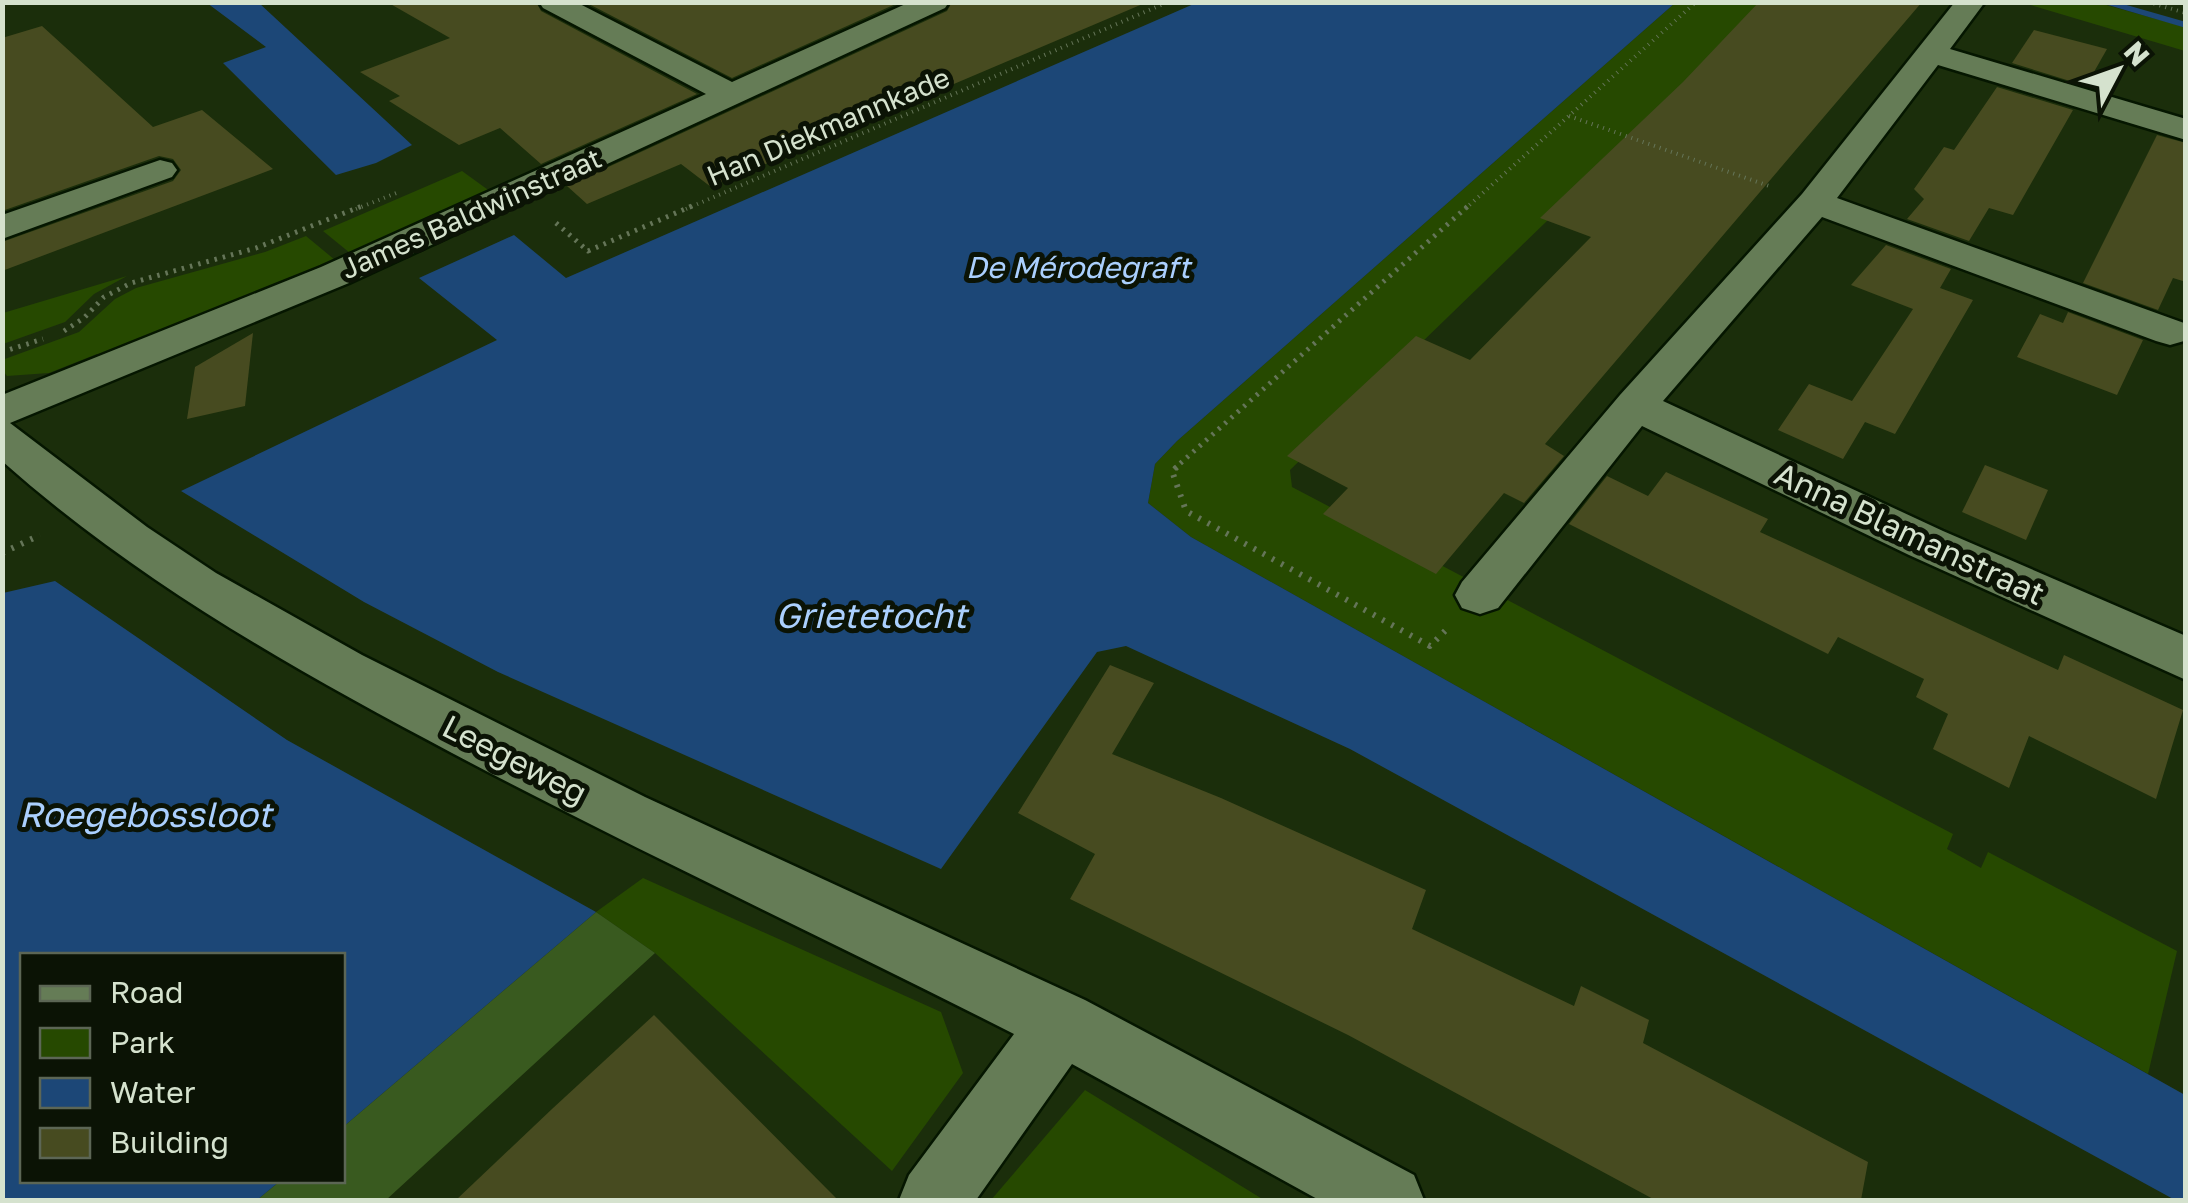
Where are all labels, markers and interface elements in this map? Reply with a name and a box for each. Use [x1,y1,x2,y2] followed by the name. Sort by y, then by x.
[2068,20,2168,120] north arrow
[2118,34,2157,72] text: N
[702,60,954,192] street label: Han Diekmannkade
[336,141,606,285] street label: James Baldwinstraat
[966,249,1193,285] water label: De Mérodegraft
[1769,454,2051,612] street label: Anna Blamanstraat
[775,594,970,636] water label: Grietetocht
[437,706,593,812] street label: Leegeweg
[18,793,275,835] water label: Roegebossloot
[20,953,345,1183] legend
[110,974,184,1010] text: Road
[110,1024,175,1060] text: Park
[110,1074,196,1110] text: Water
[110,1124,229,1160] text: Building

